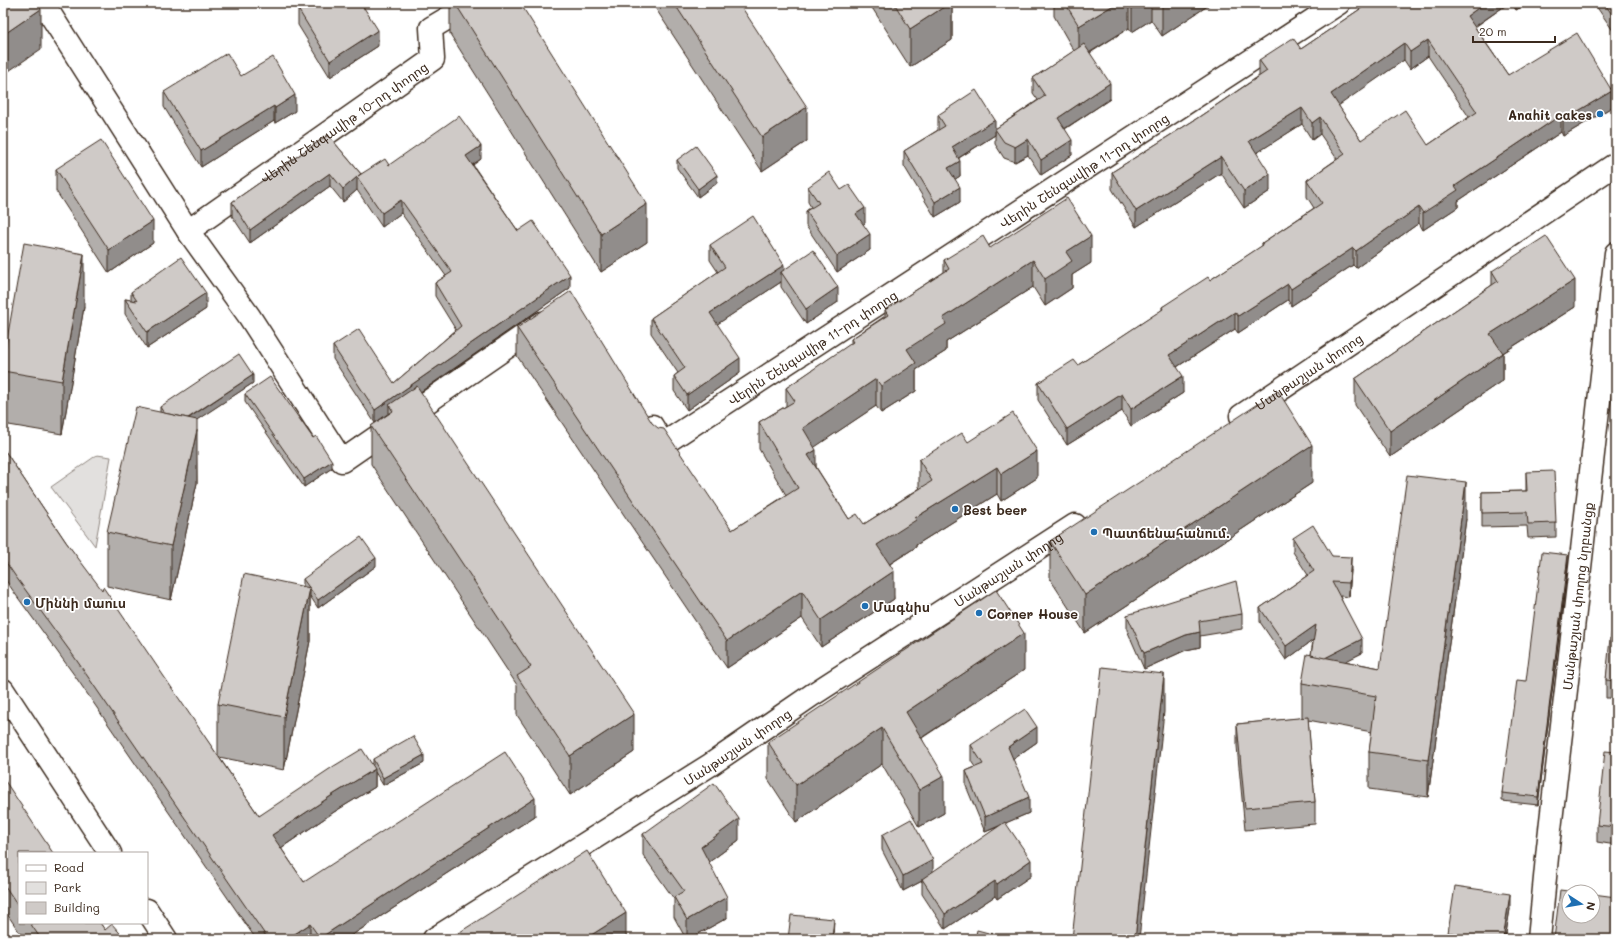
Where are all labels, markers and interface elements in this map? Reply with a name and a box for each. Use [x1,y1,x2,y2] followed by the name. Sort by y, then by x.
[1473,18,1555,44] scale bar
[1479,23,1507,39] text: 20 m
[256,57,431,187] street label: Վերին Շենգավիթ 10-րդ փողոց
[1508,106,1592,123] place label: Anahit cakes
[995,108,1171,231] street label: Վերին Շենգավիթ 11-րդ փողոց
[1595,109,1605,119] marker: Anahit cakes
[724,285,900,408] street label: Վերին Շենգավիթ 11-րդ փողոց
[1251,329,1365,413] street label: Մանթաշյան փողոց
[963,501,1027,518] place label: Best beer
[1558,501,1596,691] street label: Մանթաշյան փողոց նրբանցք
[950,504,960,514] marker: Best beer
[1102,524,1230,541] place label: Պատճենահանում.
[950,527,1065,610] street label: Մանթաշյան փողոց
[1089,527,1099,537] marker: Պատճենահանում.
[35,594,126,611] place label: Միննի մաուս
[22,597,32,607] marker: Միննի մաուս
[873,598,930,615] place label: Մագնիս
[860,601,870,611] marker: Մագնիս
[987,605,1078,622] place label: Corner House
[974,608,984,618] marker: Corner House
[680,704,794,788] street label: Մանթաշյան փողոց
[18,852,148,924] legend
[54,859,84,875] text: Road
[54,879,81,895] text: Park
[1561,884,1601,924] north arrow
[54,899,100,915] text: Building
[1583,901,1599,912] text: N

